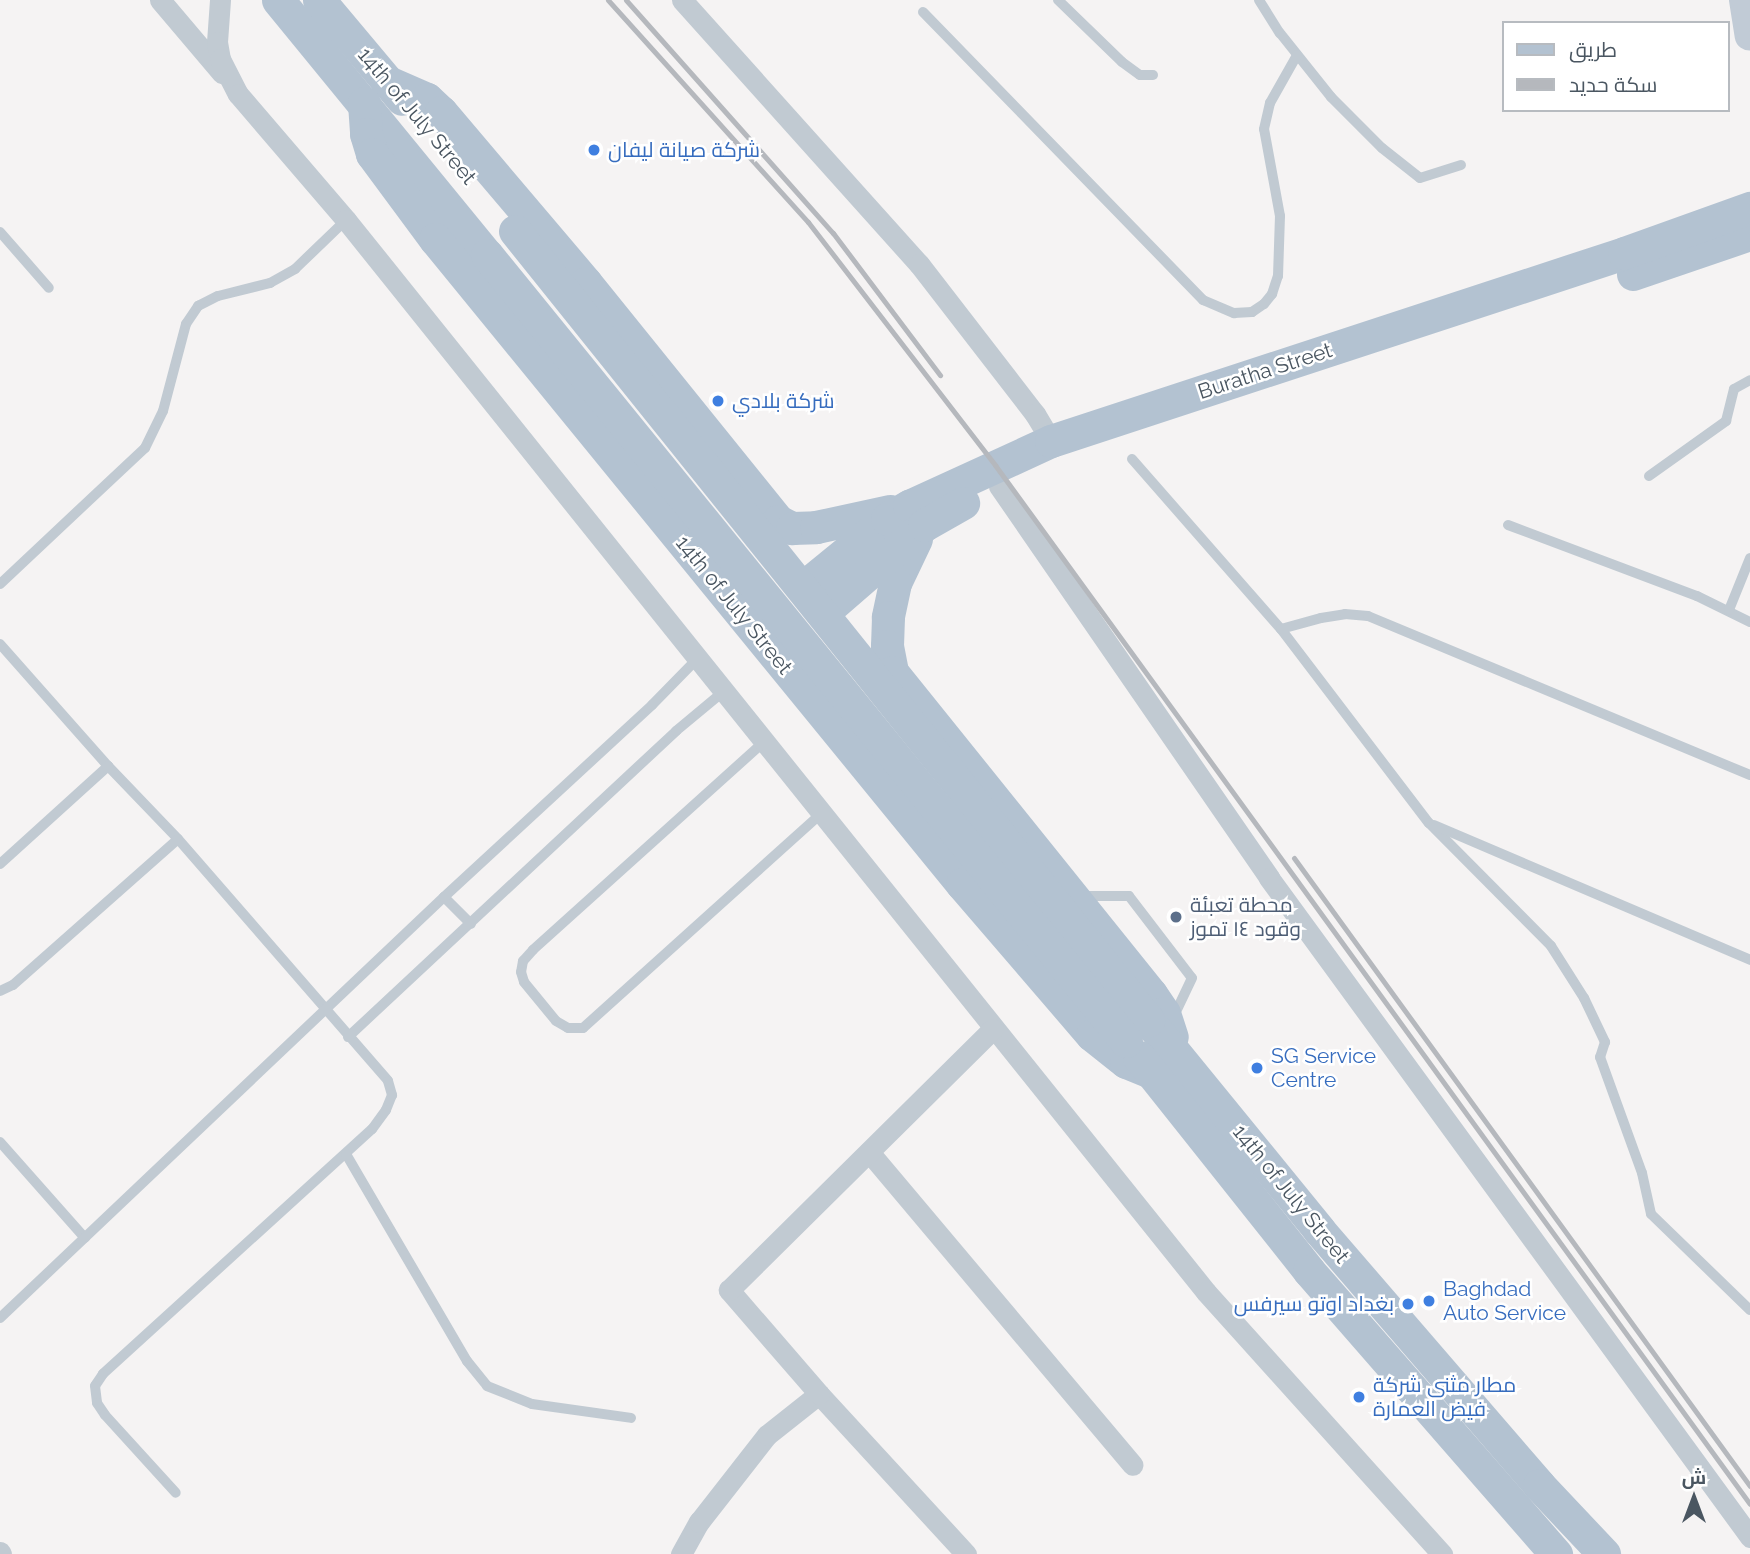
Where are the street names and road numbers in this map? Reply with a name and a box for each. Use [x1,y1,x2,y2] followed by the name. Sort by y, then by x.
[352,42,482,190] street label: 14th of July Street
[1195,337,1335,405] street label: Buratha Street
[670,530,798,680] street label: 14th of July Street
[1227,1119,1355,1269] street label: 14th of July Street

